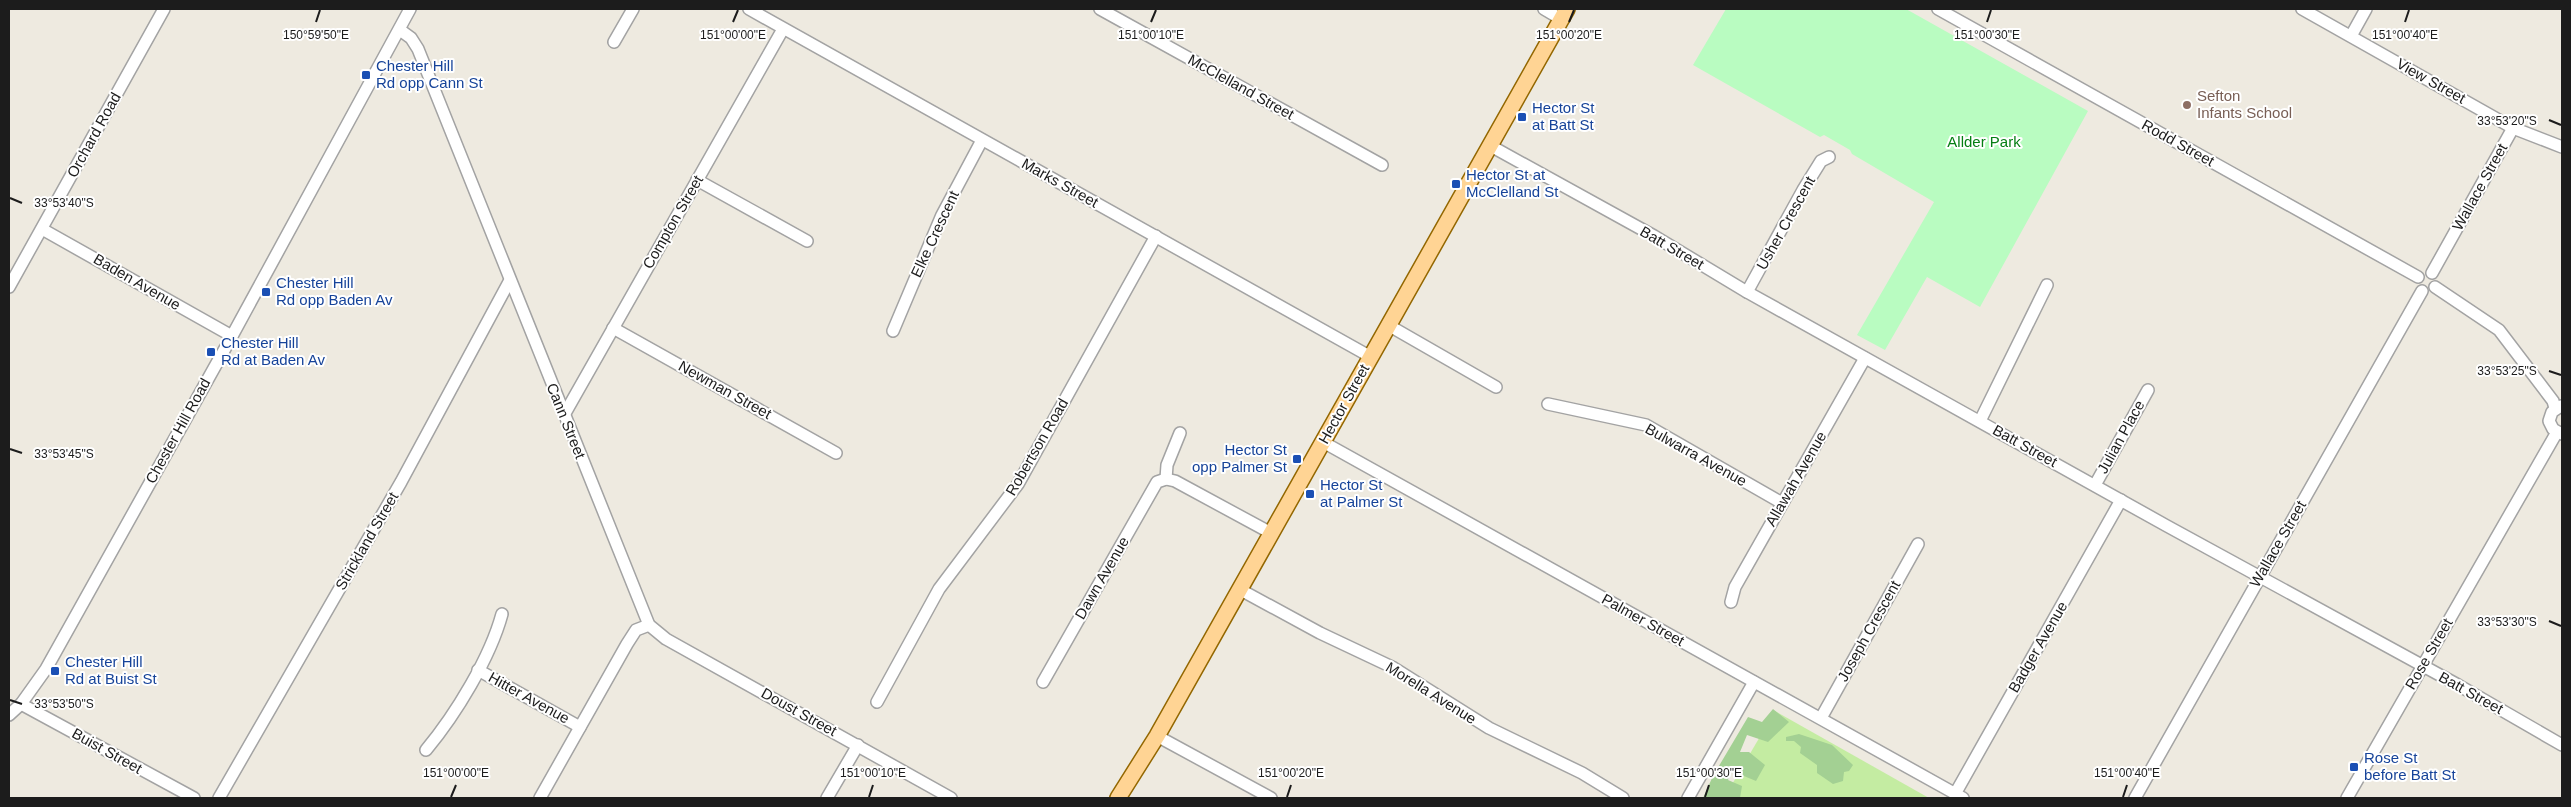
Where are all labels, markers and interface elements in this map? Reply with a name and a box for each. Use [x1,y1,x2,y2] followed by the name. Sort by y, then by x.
[283,28,349,42] text: 150°59'50"E
[700,28,766,42] text: 151°00'00"E
[1118,28,1184,42] text: 151°00'10"E
[1536,28,1602,42] text: 151°00'20"E
[1954,28,2020,42] text: 151°00'30"E
[2372,28,2438,42] text: 151°00'40"E
[1185,50,1298,123] street label: McClelland Street
[2394,55,2470,107] street label: View Street
[376,57,484,91] place label: Chester Hill Rd opp Cann St
[360,69,372,81] marker: Chester Hill Rd opp Cann St
[2197,87,2292,121] place label: Sefton Infants School
[63,89,124,180] street label: Orchard Road
[1532,99,1595,133] place label: Hector St at Batt St
[2181,99,2193,111] marker: Sefton Infants School
[1516,111,1528,123] marker: Hector St at Batt St
[2477,114,2537,128] text: 33°53'20"S
[2139,116,2218,170] street label: Rodd Street
[1947,133,2021,150] park label: Allder Park
[2449,140,2511,233] street label: Wallace Street
[1019,155,1102,211] street label: Marks Street
[1466,166,1559,200] place label: Hector St at McClelland St
[639,171,707,271] street label: Compton Street
[1753,172,1819,272] street label: Usher Crescent
[1450,178,1462,190] marker: Hector St at McClelland St
[907,187,962,280] street label: Elke Crescent
[34,196,94,210] text: 33°53'40"S
[1637,222,1708,273] street label: Batt Street
[91,250,184,313] street label: Baden Avenue
[276,274,393,308] place label: Chester Hill Rd opp Baden Av
[260,286,272,298] marker: Chester Hill Rd opp Baden Av
[221,334,325,368] place label: Chester Hill Rd at Baden Av
[205,346,217,358] marker: Chester Hill Rd at Baden Av
[676,357,775,422] street label: Newman Street
[1315,360,1373,447] street label: Hector Street
[2477,364,2537,378] text: 33°53'25"S
[142,375,213,486] street label: Chester Hill Road
[544,381,590,462] street label: Cann Street
[1002,395,1071,498] street label: Robertson Road
[2094,397,2148,476] street label: Julian Place
[1643,420,1750,489] street label: Bulwarra Avenue
[1990,421,2061,471] street label: Batt Street
[1762,428,1830,529] street label: Allawah Avenue
[1192,441,1288,475] place label: Hector St opp Palmer St
[34,447,94,461] text: 33°53'45"S
[1291,453,1303,465] marker: Hector St opp Palmer St
[1320,476,1403,510] place label: Hector St at Palmer St
[332,488,402,593] street label: Strickland Street
[1304,488,1316,500] marker: Hector St at Palmer St
[2246,497,2310,590] street label: Wallace Street
[1071,534,1132,622] street label: Dawn Avenue
[1834,577,1904,684] street label: Joseph Crescent
[1599,590,1688,650] street label: Palmer Street
[2005,598,2071,695] street label: Badger Avenue
[2401,614,2456,692] street label: Rose Street
[2477,615,2537,629] text: 33°53'30"S
[65,653,158,687] place label: Chester Hill Rd at Buist St
[1383,658,1479,727] street label: Morella Avenue
[49,665,61,677] marker: Chester Hill Rd at Buist St
[486,668,573,727] street label: Hitter Avenue
[2436,668,2507,718] street label: Batt Street
[759,684,841,740] street label: Doust Street
[34,697,94,711] text: 33°53'50"S
[69,724,146,777] street label: Buist Street
[2364,749,2457,783] place label: Rose St before Batt St
[2348,761,2360,773] marker: Rose St before Batt St
[423,766,489,780] text: 151°00'00"E
[840,766,906,780] text: 151°00'10"E
[1258,766,1324,780] text: 151°00'20"E
[1676,766,1742,780] text: 151°00'30"E
[2094,766,2160,780] text: 151°00'40"E

